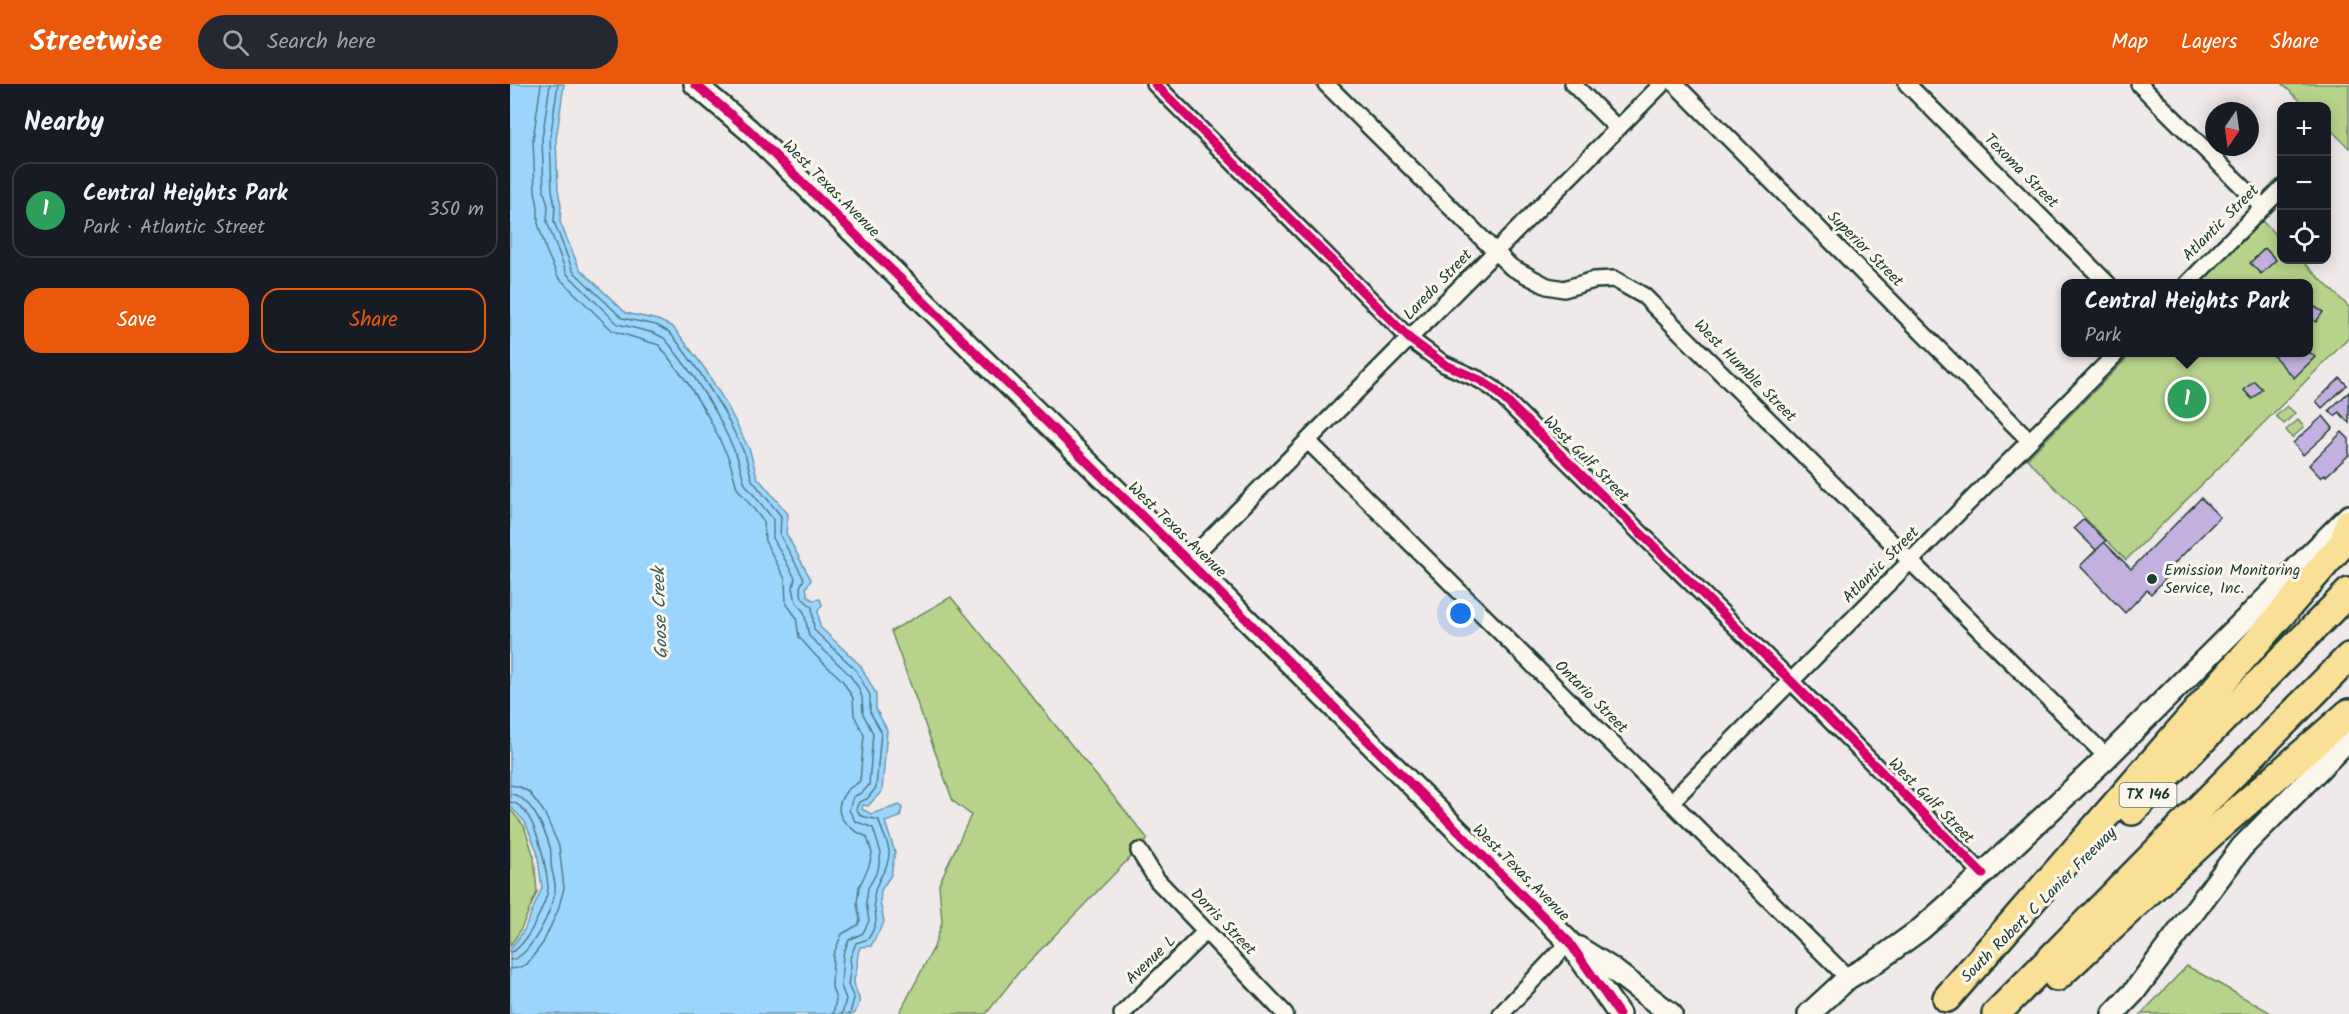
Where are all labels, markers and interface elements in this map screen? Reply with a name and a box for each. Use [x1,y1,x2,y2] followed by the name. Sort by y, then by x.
[198,15,618,69] search box
[30,20,162,65] text: Streetwise
[267,25,376,60] text: Search here
[219,26,252,59] icon: search
[2111,26,2148,59] text: Map
[2181,26,2237,59] text: Layers
[2270,26,2319,59] text: Share
[24,102,104,144] text: Nearby
[2205,102,2259,156] north arrow
[2277,102,2331,264] map controls
[2277,102,2331,156] button: +
[1978,128,2065,215] street label: Texoma Street
[776,134,886,244] street label: West Texas Avenue
[2277,156,2331,210] button: −
[83,177,287,212] text: Central Heights Park
[2177,178,2266,267] street label: Atlantic Street
[42,194,49,226] text: 1
[428,194,484,226] text: 350 m
[1821,205,1910,294] street label: Superior Street
[2277,210,2331,264] button: locate
[83,212,265,244] text: Park · Atlantic Street
[1397,243,1479,326] street label: Laredo Street
[2061,279,2313,357] popup
[2085,285,2289,320] text: Central Heights Park
[24,288,249,353] button: Save
[261,288,486,353] button: Share
[1688,314,1803,429] street label: West Humble Street
[2085,320,2121,352] text: Park
[2168,376,2206,422] pin: 1
[1537,410,1636,509] street label: West Gulf Street
[1122,476,1232,584] street label: West Texas Avenue
[1837,520,1926,609] street label: Atlantic Street
[2164,558,2300,601] place label: Emission Monitoring Service, Inc.
[645,564,677,659] water label: Goose Creek
[2145,572,2159,586] marker: Emission Monitoring Service, Inc.
[1446,599,1475,628] your location
[1548,654,1634,740] street label: Ontario Street
[1882,752,1981,851] street label: West Gulf Street
[2120,783,2176,807] road number: TX 146
[1466,818,1576,928] street label: West Texas Avenue
[1955,821,2123,989] street label: South Robert C Lanier Freeway
[1184,882,1262,962] street label: Dorris Street
[1120,929,1182,991] street label: Avenue L

